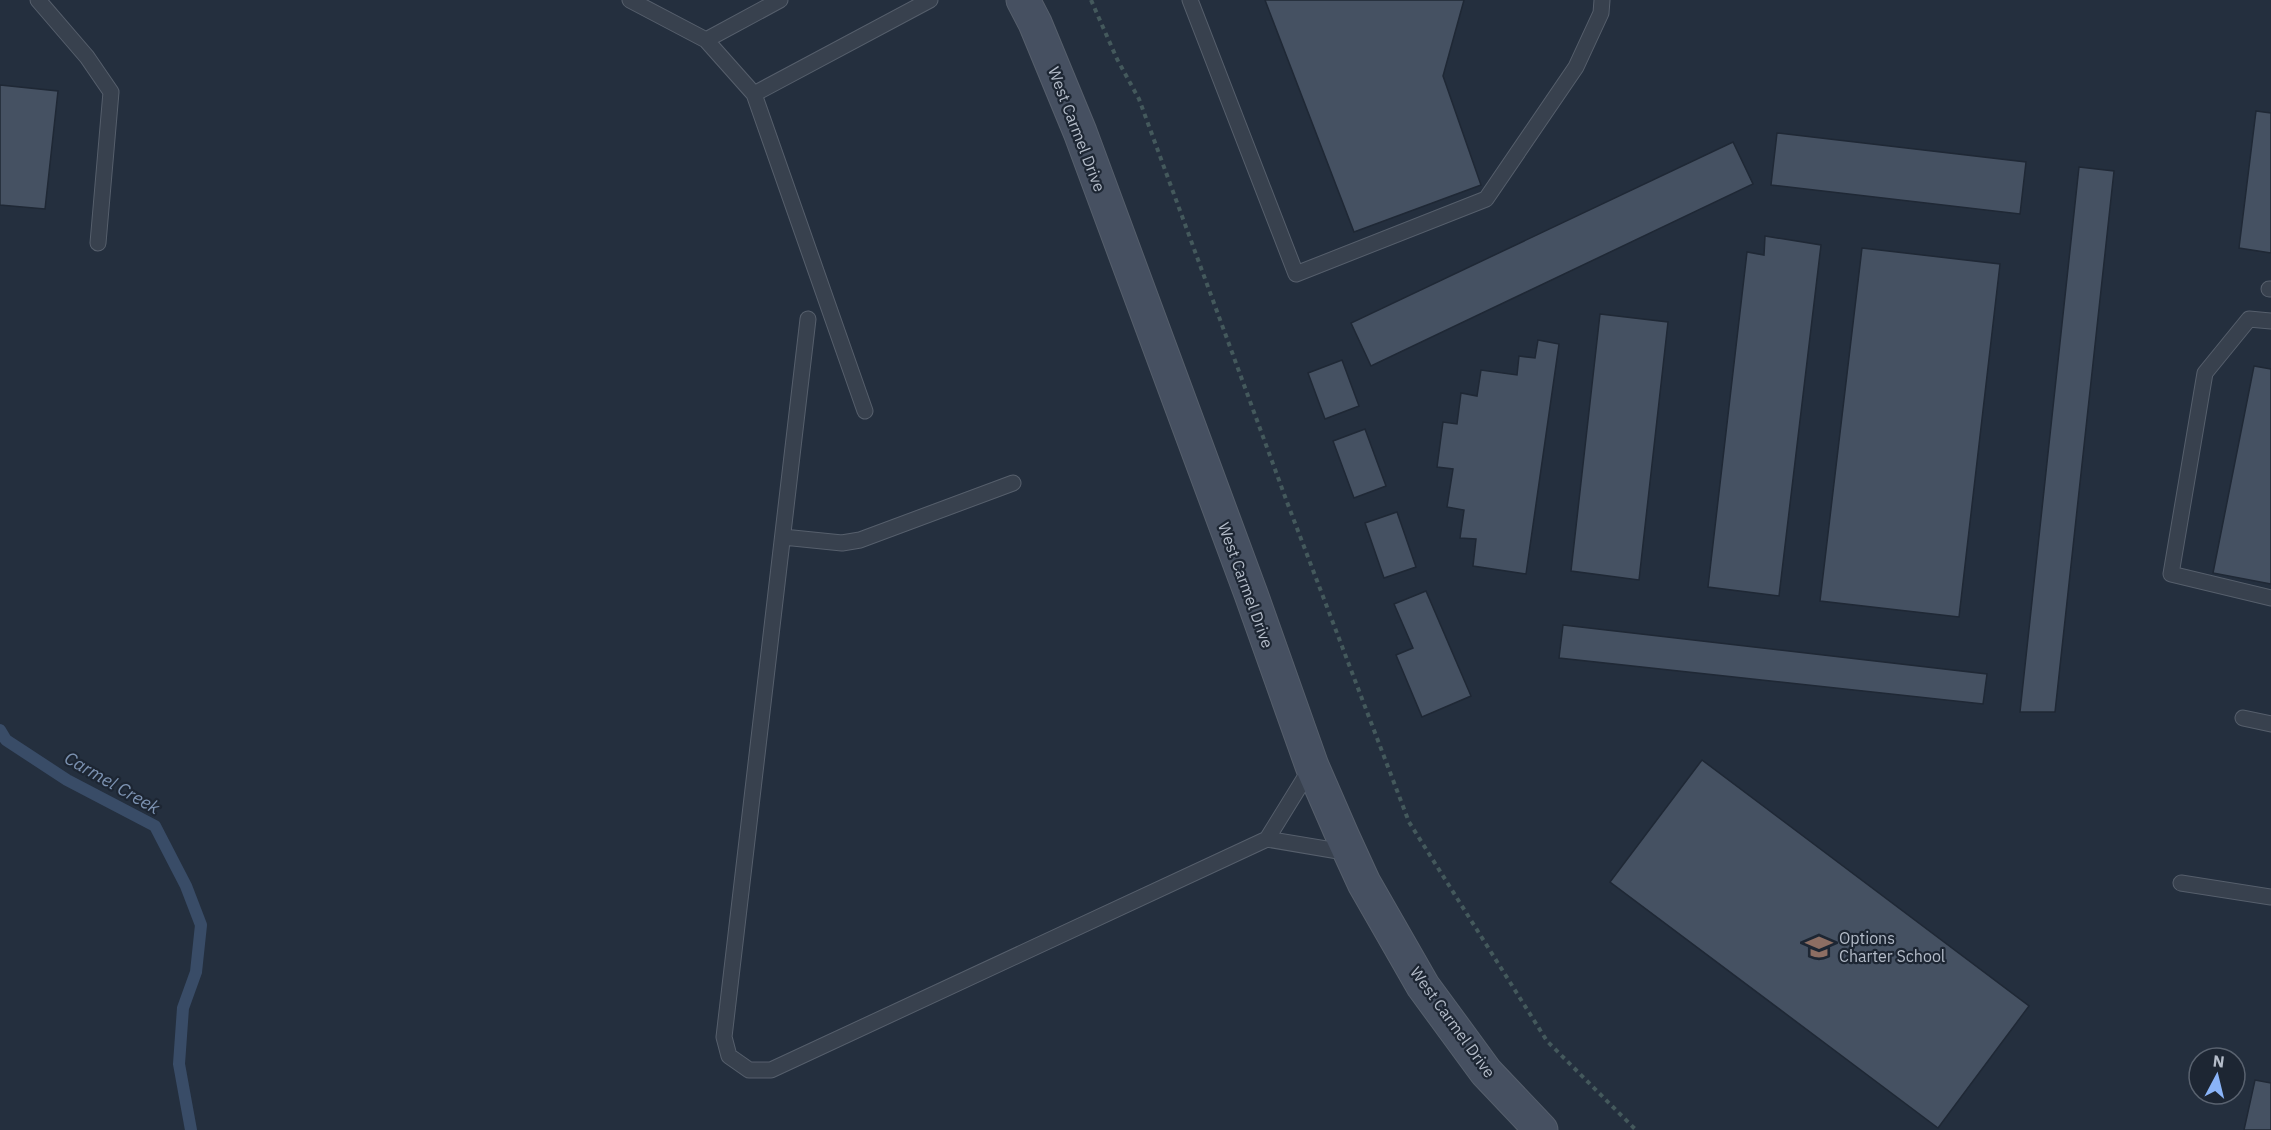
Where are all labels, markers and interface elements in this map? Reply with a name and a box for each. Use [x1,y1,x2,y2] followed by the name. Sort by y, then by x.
[1044,64,1110,195] street label: West Carmel Drive
[1214,519,1278,651] street label: West Carmel Drive
[61,746,165,819] water label: Carmel Creek
[1839,928,1945,966] place label: Options Charter School
[1804,932,1834,962] school or university icon: Options Charter School
[1406,963,1500,1082] street label: West Carmel Drive
[2187,1046,2247,1106] north arrow
[2212,1050,2226,1072] text: N

